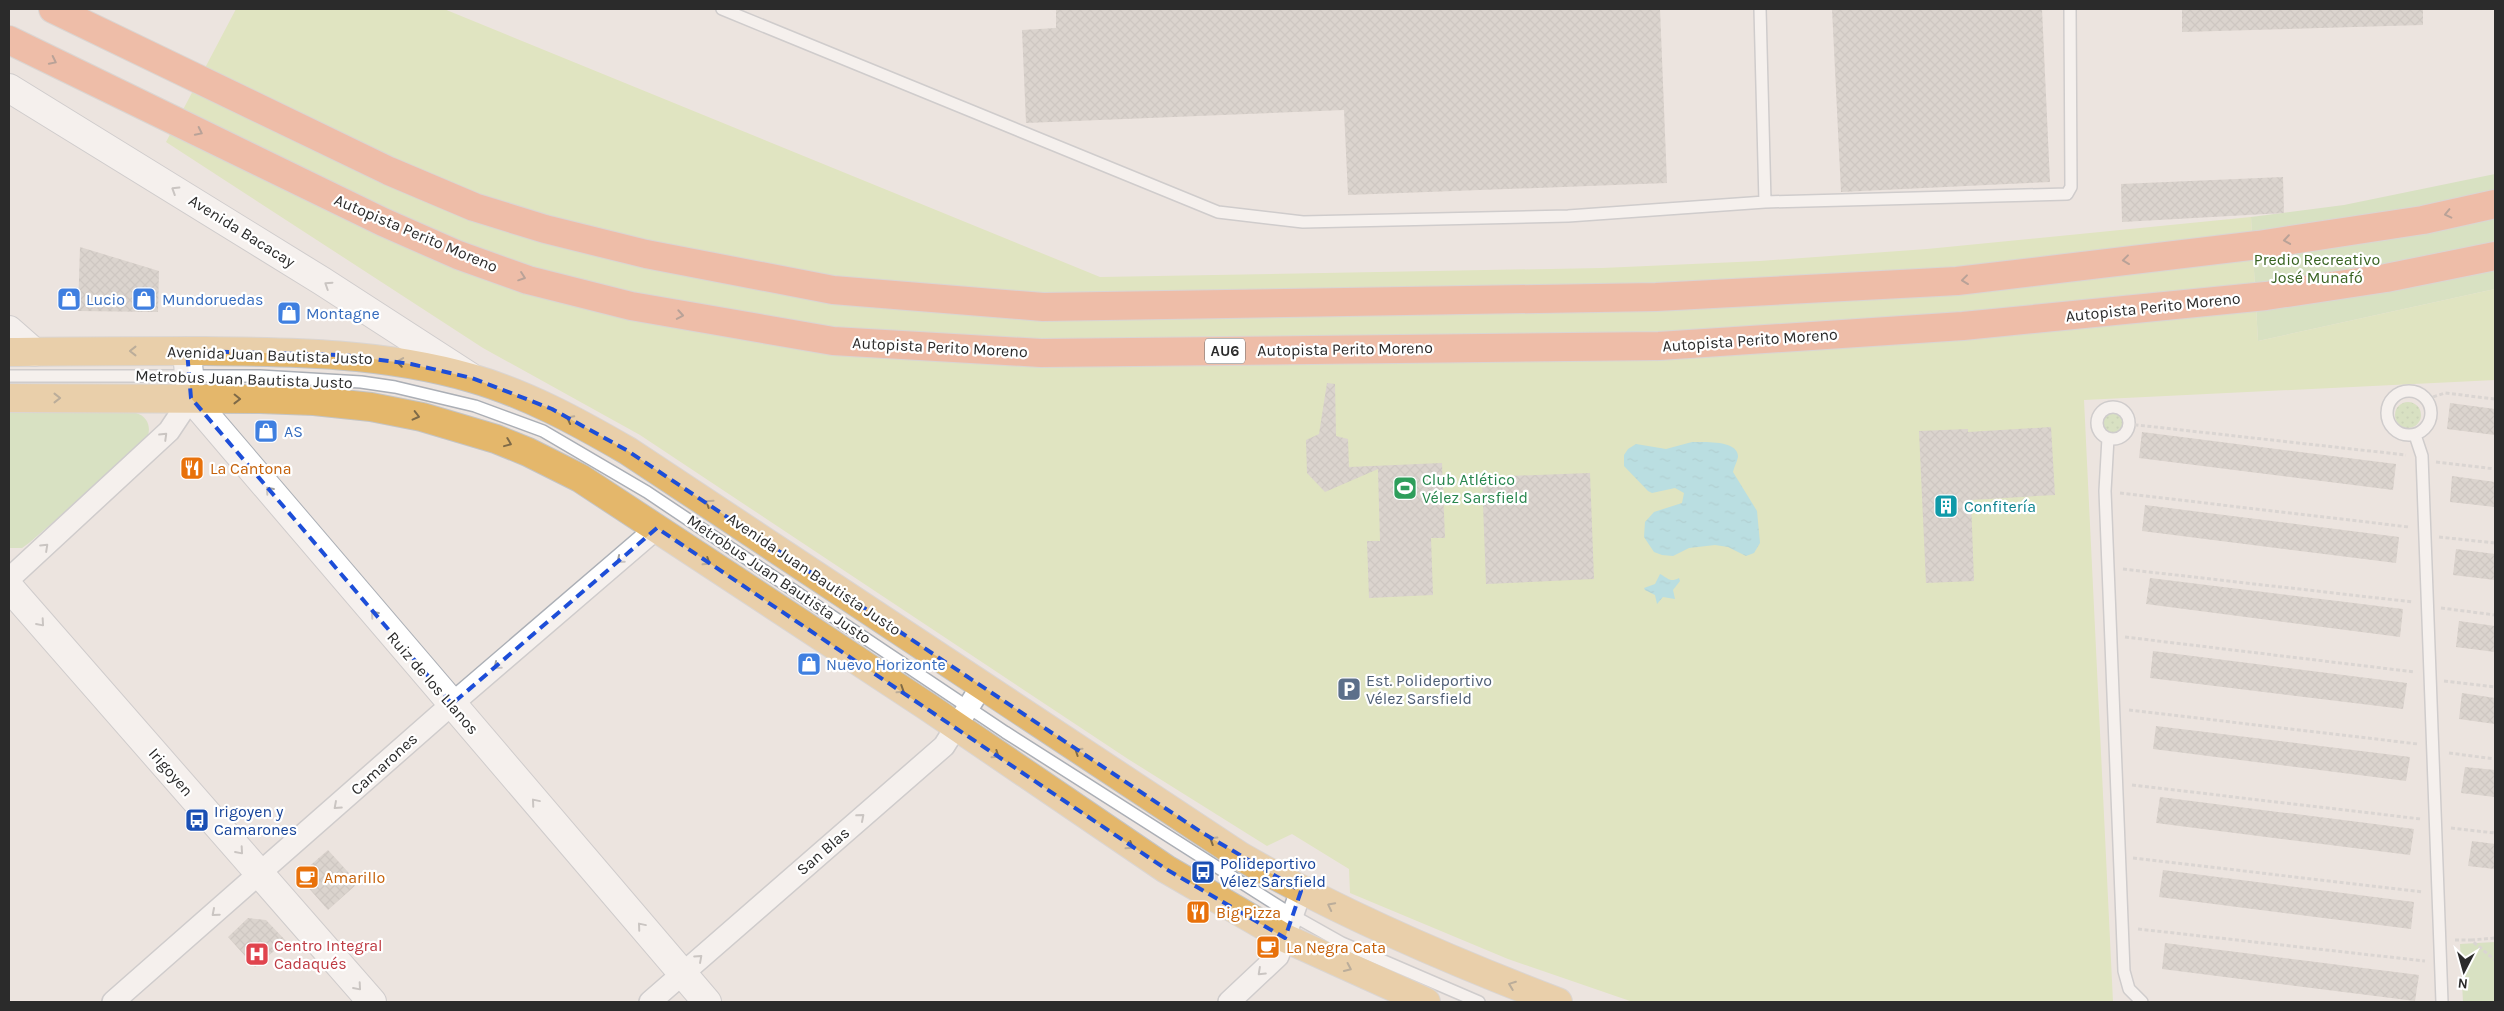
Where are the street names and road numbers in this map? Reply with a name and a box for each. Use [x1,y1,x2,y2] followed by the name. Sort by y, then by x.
[331,190,501,276] street label: Autopista Perito Moreno
[185,191,299,272] street label: Avenida Bacacay
[2065,288,2241,326] street label: Autopista Perito Moreno
[1662,324,1838,356] street label: Autopista Perito Moreno
[852,333,1028,361] street label: Autopista Perito Moreno
[1205,338,1245,364] road number: AU6
[1257,338,1433,360] street label: Autopista Perito Moreno
[167,342,373,368] street label: Avenida Juan Bautista Justo
[135,366,353,392] street label: Metrobus Juan Bautista Justo
[723,509,905,639] street label: Avenida Juan Bautista Justo
[683,510,875,648] street label: Metrobus Juan Bautista Justo
[383,628,483,738] street label: Ruiz de los Llanos
[347,729,421,799] street label: Camarones
[145,744,197,800] street label: Irigoyen
[793,823,853,879] street label: San Blas

